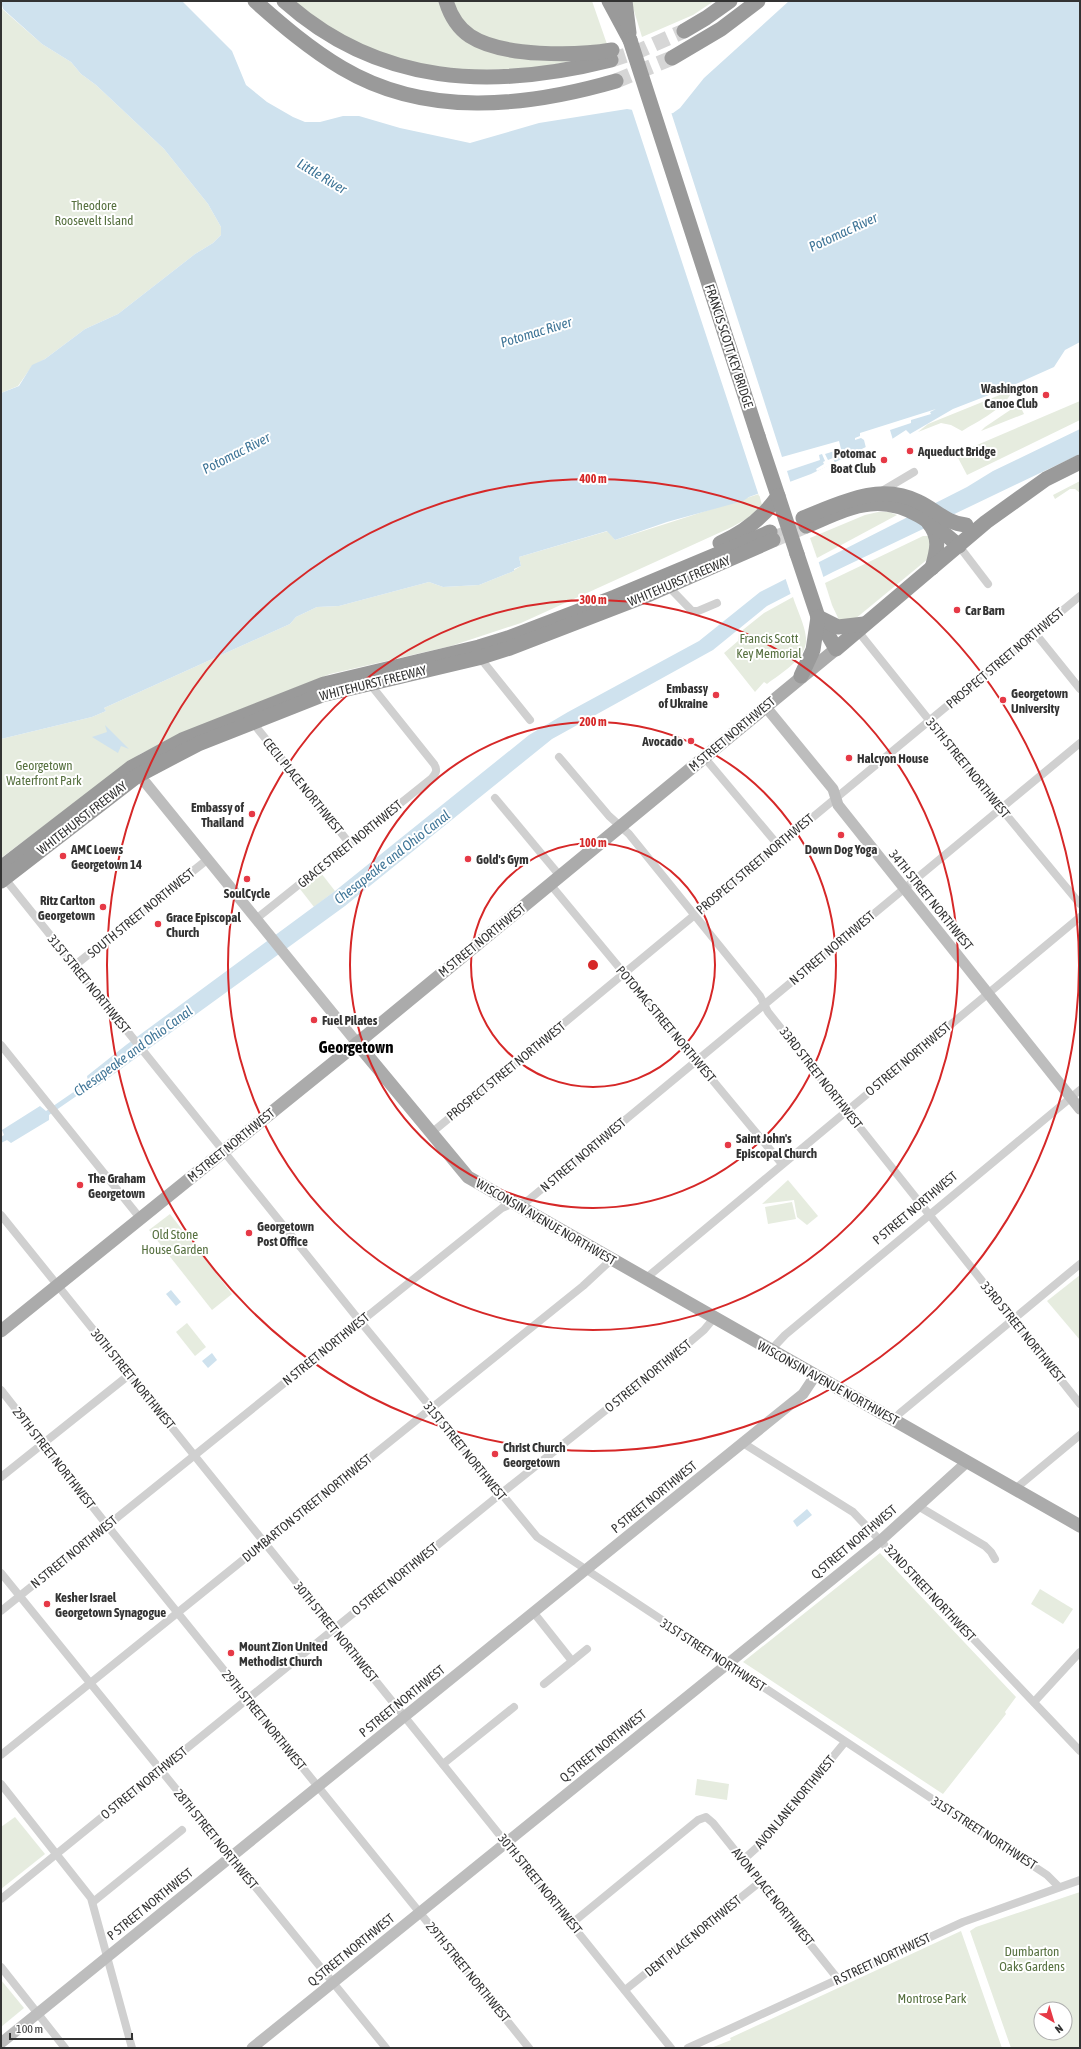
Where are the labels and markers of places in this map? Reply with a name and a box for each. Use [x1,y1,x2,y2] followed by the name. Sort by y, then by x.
[980,381,1038,411] place label: Washington Canoe Club
[1041,390,1051,400] marker: Washington Canoe Club
[917,444,996,459] place label: Aqueduct Bridge
[830,446,876,476] place label: Potomac Boat Club
[905,446,915,456] marker: Aqueduct Bridge
[879,455,889,465] marker: Potomac Boat Club
[965,603,1005,618] place label: Car Barn
[952,605,962,615] marker: Car Barn
[658,681,709,711] place label: Embassy of Ukraine
[1011,686,1068,716] place label: Georgetown University
[711,690,721,700] marker: Embassy of Ukraine
[998,695,1008,705] marker: Georgetown University
[641,734,683,749] place label: Avocado
[686,736,696,746] marker: Avocado
[857,751,929,766] place label: Halcyon House
[844,753,854,763] marker: Halcyon House
[191,800,244,830] place label: Embassy of Thailand
[247,809,257,819] marker: Embassy of Thailand
[836,830,846,840] marker: Down Dog Yoga
[70,842,142,872] place label: AMC Loews Georgetown 14
[805,842,877,857] place label: Down Dog Yoga
[58,851,68,861] marker: AMC Loews Georgetown 14
[476,852,529,867] place label: Gold's Gym
[463,854,473,864] marker: Gold's Gym
[242,874,252,884] marker: SoulCycle
[224,886,270,901] place label: SoulCycle
[38,893,95,923] place label: Ritz Carlton Georgetown
[98,902,108,912] marker: Ritz Carlton Georgetown
[166,910,241,940] place label: Grace Episcopal Church
[153,919,163,929] marker: Grace Episcopal Church
[586,958,600,972] centre of rings
[322,1013,378,1028] place label: Fuel Pilates
[309,1015,319,1025] marker: Fuel Pilates
[736,1131,817,1161] place label: Saint John's Episcopal Church
[723,1140,733,1150] marker: Saint John's Episcopal Church
[88,1171,146,1201] place label: The Graham Georgetown
[75,1180,85,1190] marker: The Graham Georgetown
[257,1219,314,1249] place label: Georgetown Post Office
[244,1228,254,1238] marker: Georgetown Post Office
[503,1440,565,1470] place label: Christ Church Georgetown
[490,1449,500,1459] marker: Christ Church Georgetown
[55,1590,166,1620] place label: Kesher Israel Georgetown Synagogue
[42,1599,52,1609] marker: Kesher Israel Georgetown Synagogue
[239,1639,328,1669] place label: Mount Zion United Methodist Church
[226,1648,236,1658] marker: Mount Zion United Methodist Church

